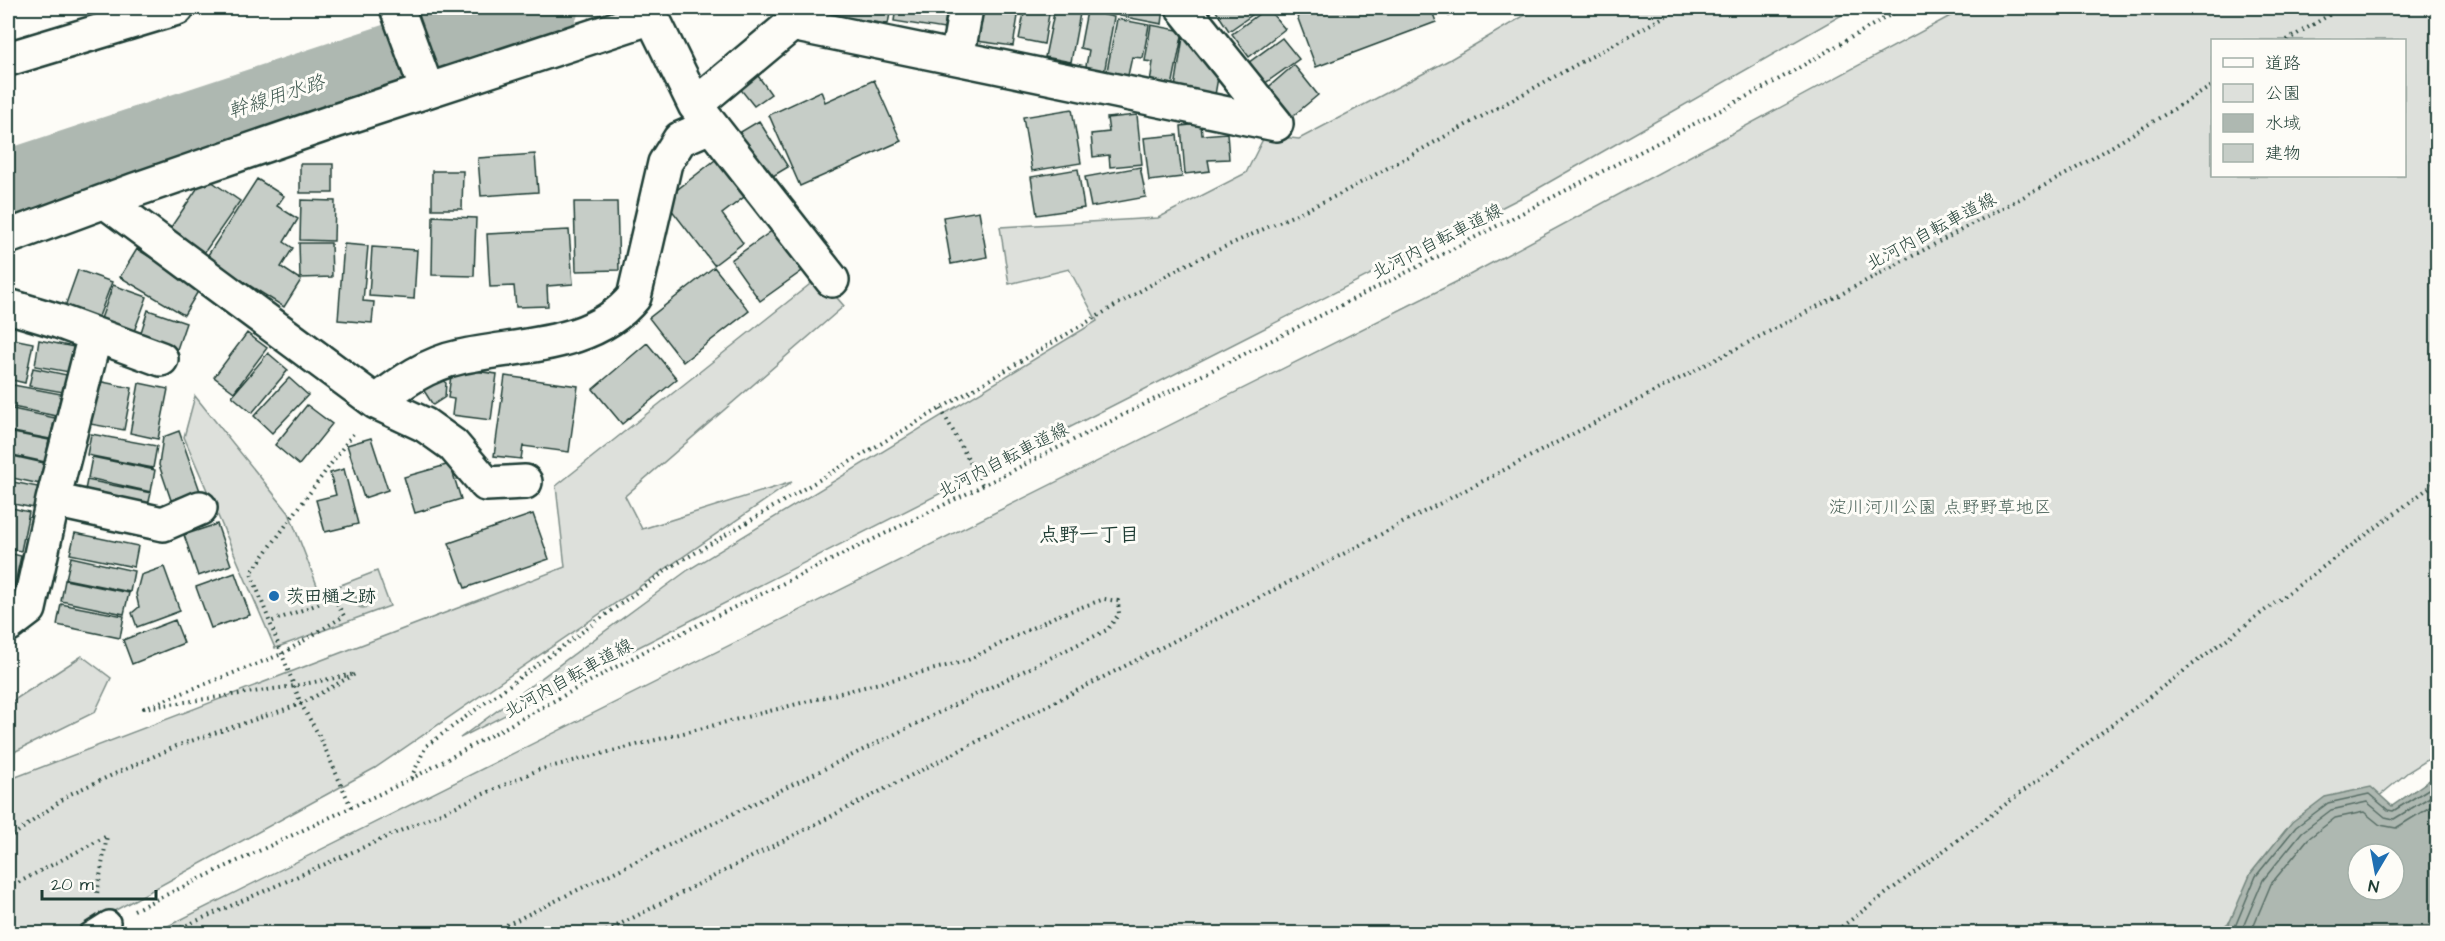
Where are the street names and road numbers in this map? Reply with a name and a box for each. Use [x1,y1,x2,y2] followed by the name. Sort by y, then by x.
[1862,187,2001,276] street label: 北河内自転車道線
[1367,198,1507,285] street label: 北河内自転車道線
[933,417,1073,504] street label: 北河内自転車道線
[499,633,637,724] street label: 北河内自転車道線

